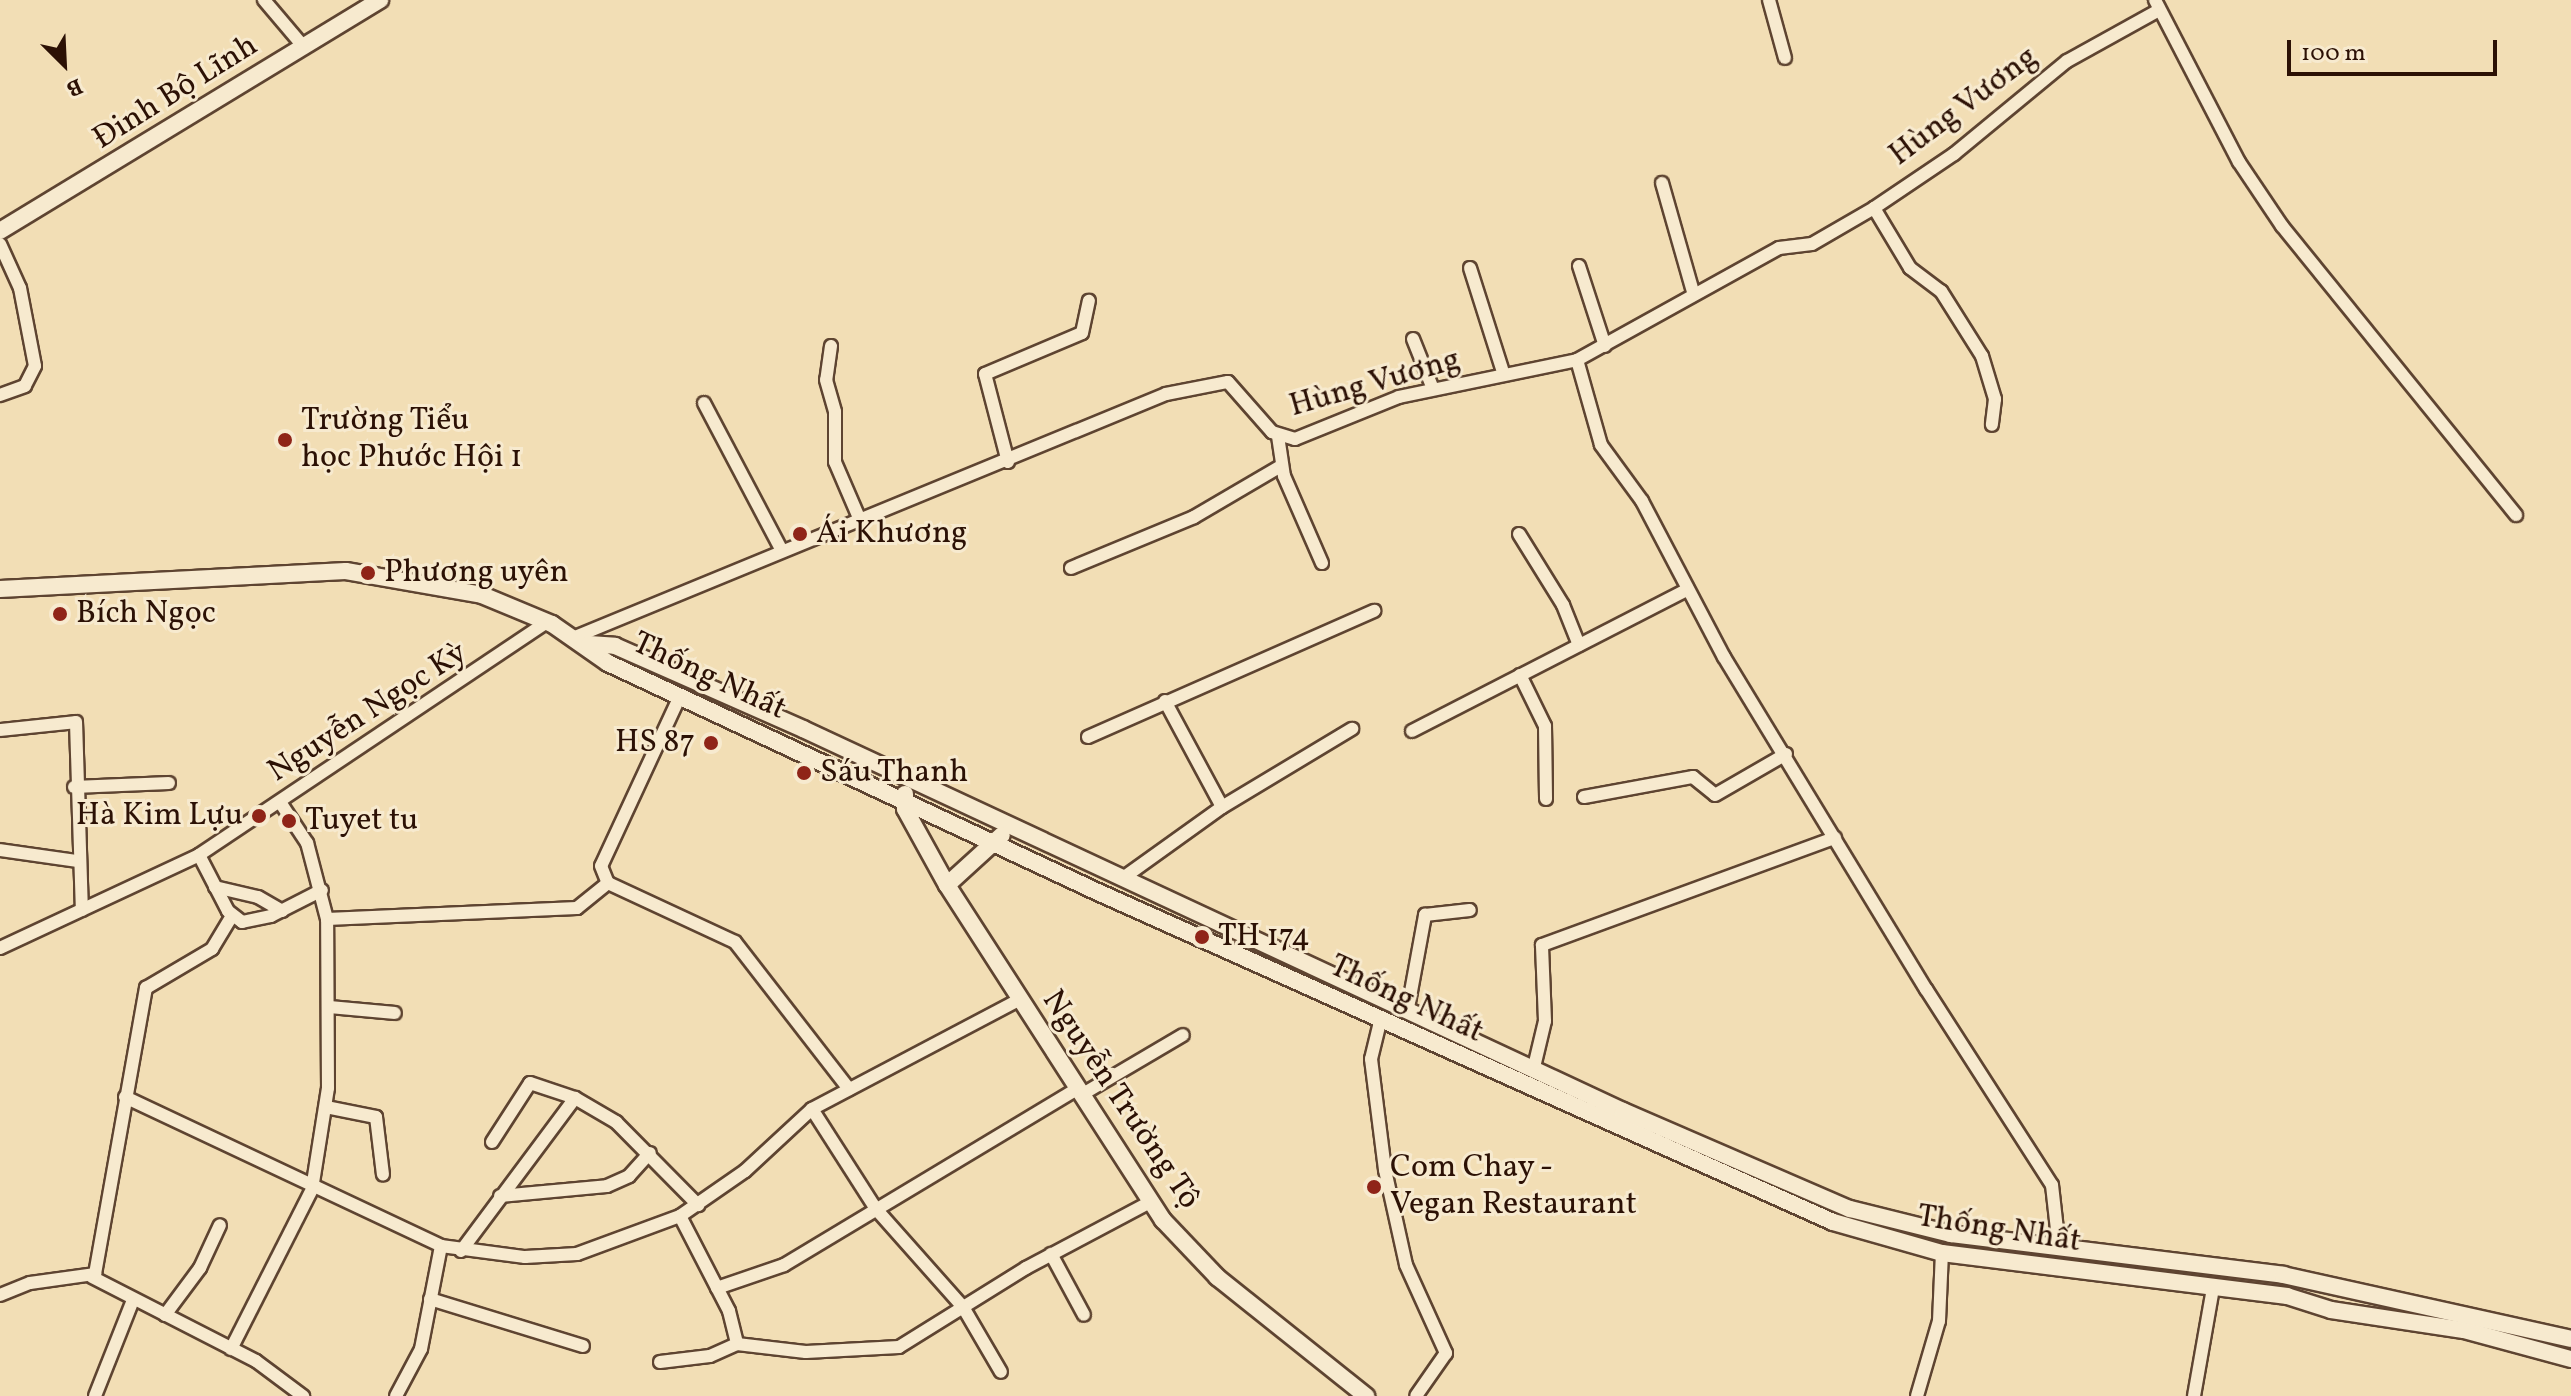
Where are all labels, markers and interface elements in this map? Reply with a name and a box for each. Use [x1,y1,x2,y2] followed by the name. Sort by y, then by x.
[24,24,104,104] north arrow
[2291,24,2501,74] scale bar
[87,27,265,159] street label: Đinh Bộ Lĩnh
[2301,37,2366,71] text: 100 m
[1882,39,2046,175] street label: Hùng Vương
[61,69,87,104] text: B
[1285,341,1465,427] street label: Hùng Vương
[301,403,522,478] place label: Trường Tiểu học Phước Hội 1
[276,431,294,449] marker: Trường Tiểu học Phước Hội 1
[816,515,967,553] place label: Ái Khương
[791,525,809,543] marker: Ái Khương
[384,554,569,592] place label: Phương uyên
[359,564,377,582] marker: Phương uyên
[76,595,216,633] place label: Bích Ngọc
[51,605,69,623] marker: Bích Ngọc
[626,625,792,729] street label: Thống Nhất
[261,634,475,792] street label: Nguyễn Ngọc Kỳ
[615,724,695,762] place label: HS 87
[702,734,720,752] marker: HS 87
[820,754,969,792] place label: Sáu Thanh
[795,764,813,782] marker: Sáu Thanh
[76,797,243,835] place label: Hà Kim Lựu
[305,802,418,840] place label: Tuyet tu
[250,807,268,825] marker: Hà Kim Lựu
[280,812,298,830] marker: Tuyet tu
[1218,918,1310,956] place label: TH 174
[1193,928,1211,946] marker: TH 174
[1323,948,1489,1052] street label: Thống Nhất
[1032,982,1208,1218] street label: Nguyễn Trường Tộ
[1390,1150,1637,1225] place label: Com Chay - Vegan Restaurant
[1365,1178,1383,1196] marker: Com Chay - Vegan Restaurant
[1914,1198,2084,1262] street label: Thống Nhất

